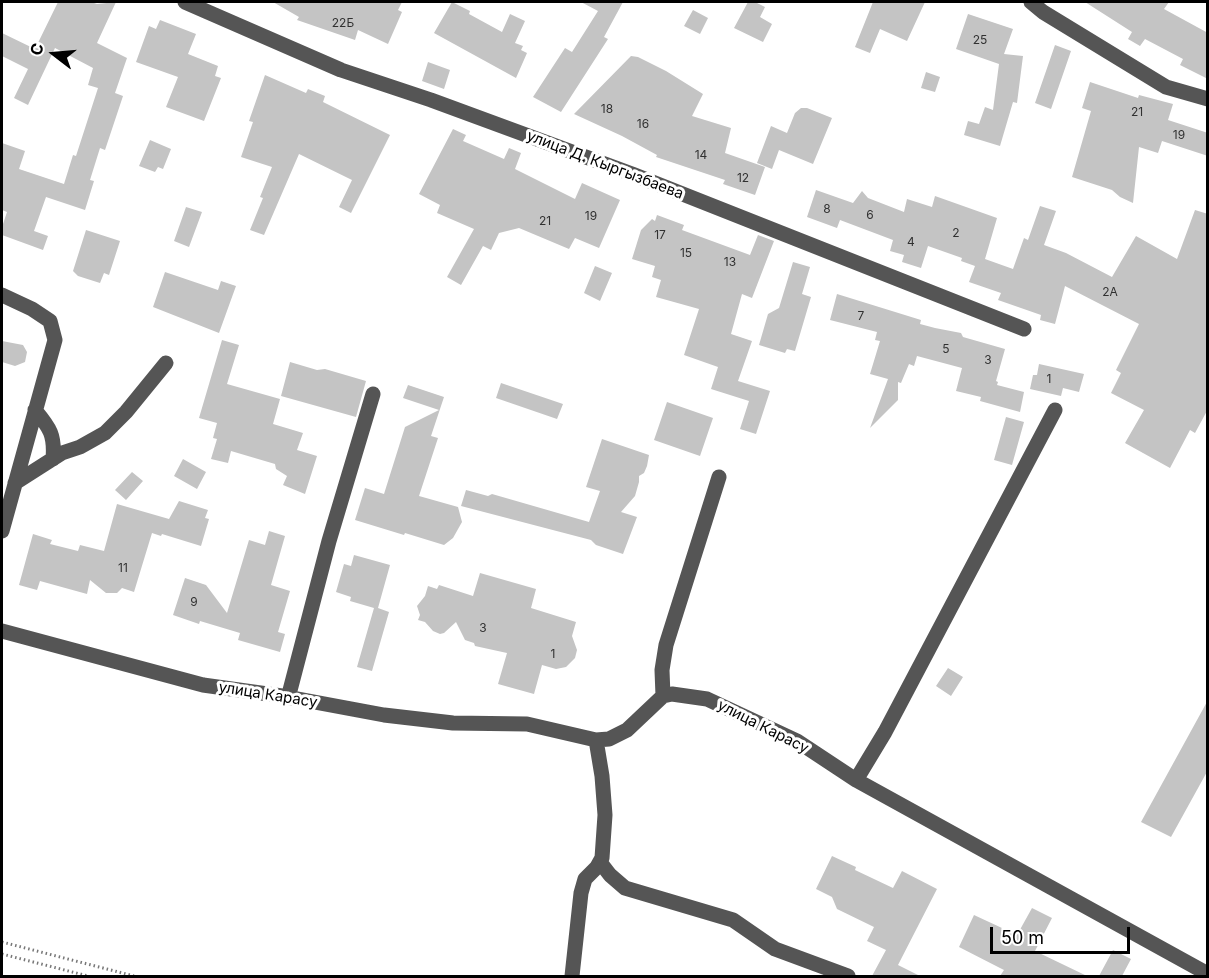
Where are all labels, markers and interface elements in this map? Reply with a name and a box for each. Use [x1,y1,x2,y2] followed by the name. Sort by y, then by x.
[332,16,354,30] house number: 22Б
[24,24,84,84] north arrow
[973,33,987,47] house number: 25
[25,41,48,57] text: С
[601,102,613,116] house number: 18
[1131,105,1143,119] house number: 21
[637,117,649,131] house number: 16
[524,127,686,203] street label: улица Д. Кыргызбаева
[1173,128,1185,142] house number: 19
[695,148,707,162] house number: 14
[737,171,749,185] house number: 12
[823,202,831,216] house number: 8
[866,208,874,222] house number: 6
[585,209,597,223] house number: 19
[539,214,551,228] house number: 21
[952,226,960,240] house number: 2
[654,228,666,242] house number: 17
[907,235,915,249] house number: 4
[680,246,692,260] house number: 15
[724,255,736,269] house number: 13
[1102,285,1118,299] house number: 2А
[858,309,864,323] house number: 7
[942,342,950,356] house number: 5
[984,353,992,367] house number: 3
[1047,372,1051,386] house number: 1
[118,561,128,575] house number: 11
[190,595,198,609] house number: 9
[479,621,487,635] house number: 3
[551,647,555,661] house number: 1
[217,678,319,712] street label: улица Карасу
[714,696,812,758] street label: улица Карасу
[993,915,1132,953] scale bar
[1001,927,1044,948] text: 50 m

